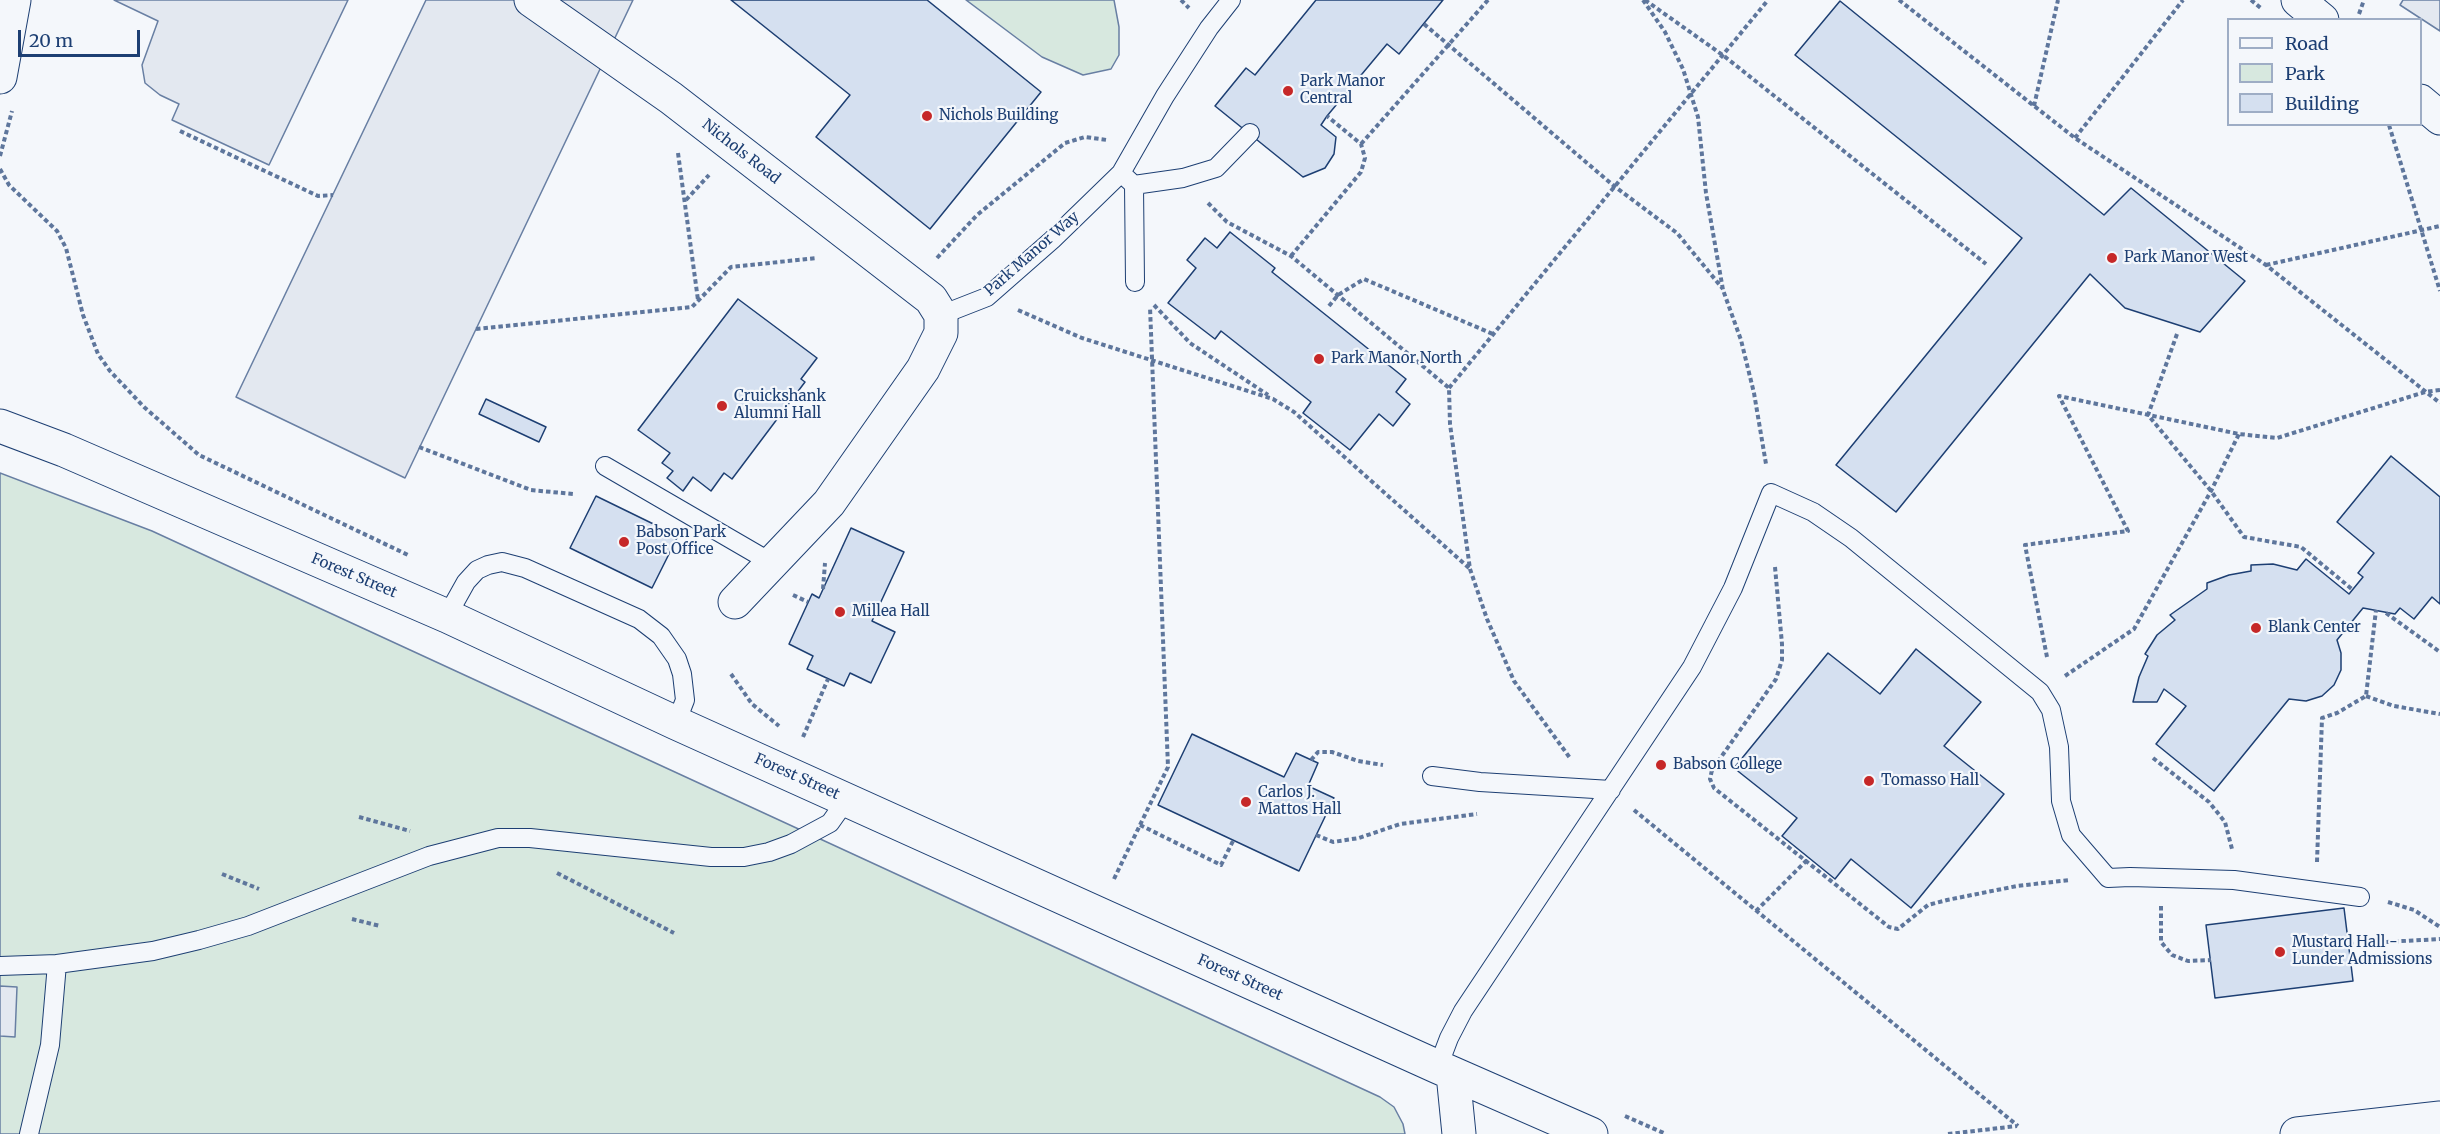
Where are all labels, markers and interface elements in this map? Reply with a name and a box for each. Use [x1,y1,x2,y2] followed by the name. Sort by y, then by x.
[21,18,142,56] scale bar
[2227,18,2422,126] legend
[29,29,73,52] text: 20 m
[2285,32,2329,55] text: Road
[2285,62,2325,85] text: Park
[1300,73,1385,108] place label: Park Manor Central
[1281,84,1295,98] marker: Park Manor Central
[2285,92,2359,115] text: Building
[939,107,1058,125] place label: Nichols Building
[920,109,934,123] marker: Nichols Building
[698,116,784,188] street label: Nichols Road
[981,208,1083,300] street label: Park Manor Way
[2124,249,2248,267] place label: Park Manor West
[2105,251,2119,265] marker: Park Manor West
[1331,350,1462,368] place label: Park Manor North
[1312,352,1326,366] marker: Park Manor North
[734,388,826,423] place label: Cruickshank Alumni Hall
[715,399,729,413] marker: Cruickshank Alumni Hall
[636,524,726,559] place label: Babson Park Post Office
[617,535,631,549] marker: Babson Park Post Office
[308,550,400,602] street label: Forest Street
[852,603,930,621] place label: Millea Hall
[833,605,847,619] marker: Millea Hall
[2268,619,2361,637] place label: Blank Center
[2249,621,2263,635] marker: Blank Center
[752,750,842,804] street label: Forest Street
[1673,756,1782,774] place label: Babson College
[1654,758,1668,772] marker: Babson College
[1881,772,1979,790] place label: Tomasso Hall
[1862,774,1876,788] marker: Tomasso Hall
[1258,784,1341,819] place label: Carlos J. Mattos Hall
[1239,795,1253,809] marker: Carlos J. Mattos Hall
[2292,934,2432,969] place label: Mustard Hall - Lunder Admissions
[2273,945,2287,959] marker: Mustard Hall - Lunder Admissions
[1195,951,1285,1005] street label: Forest Street

